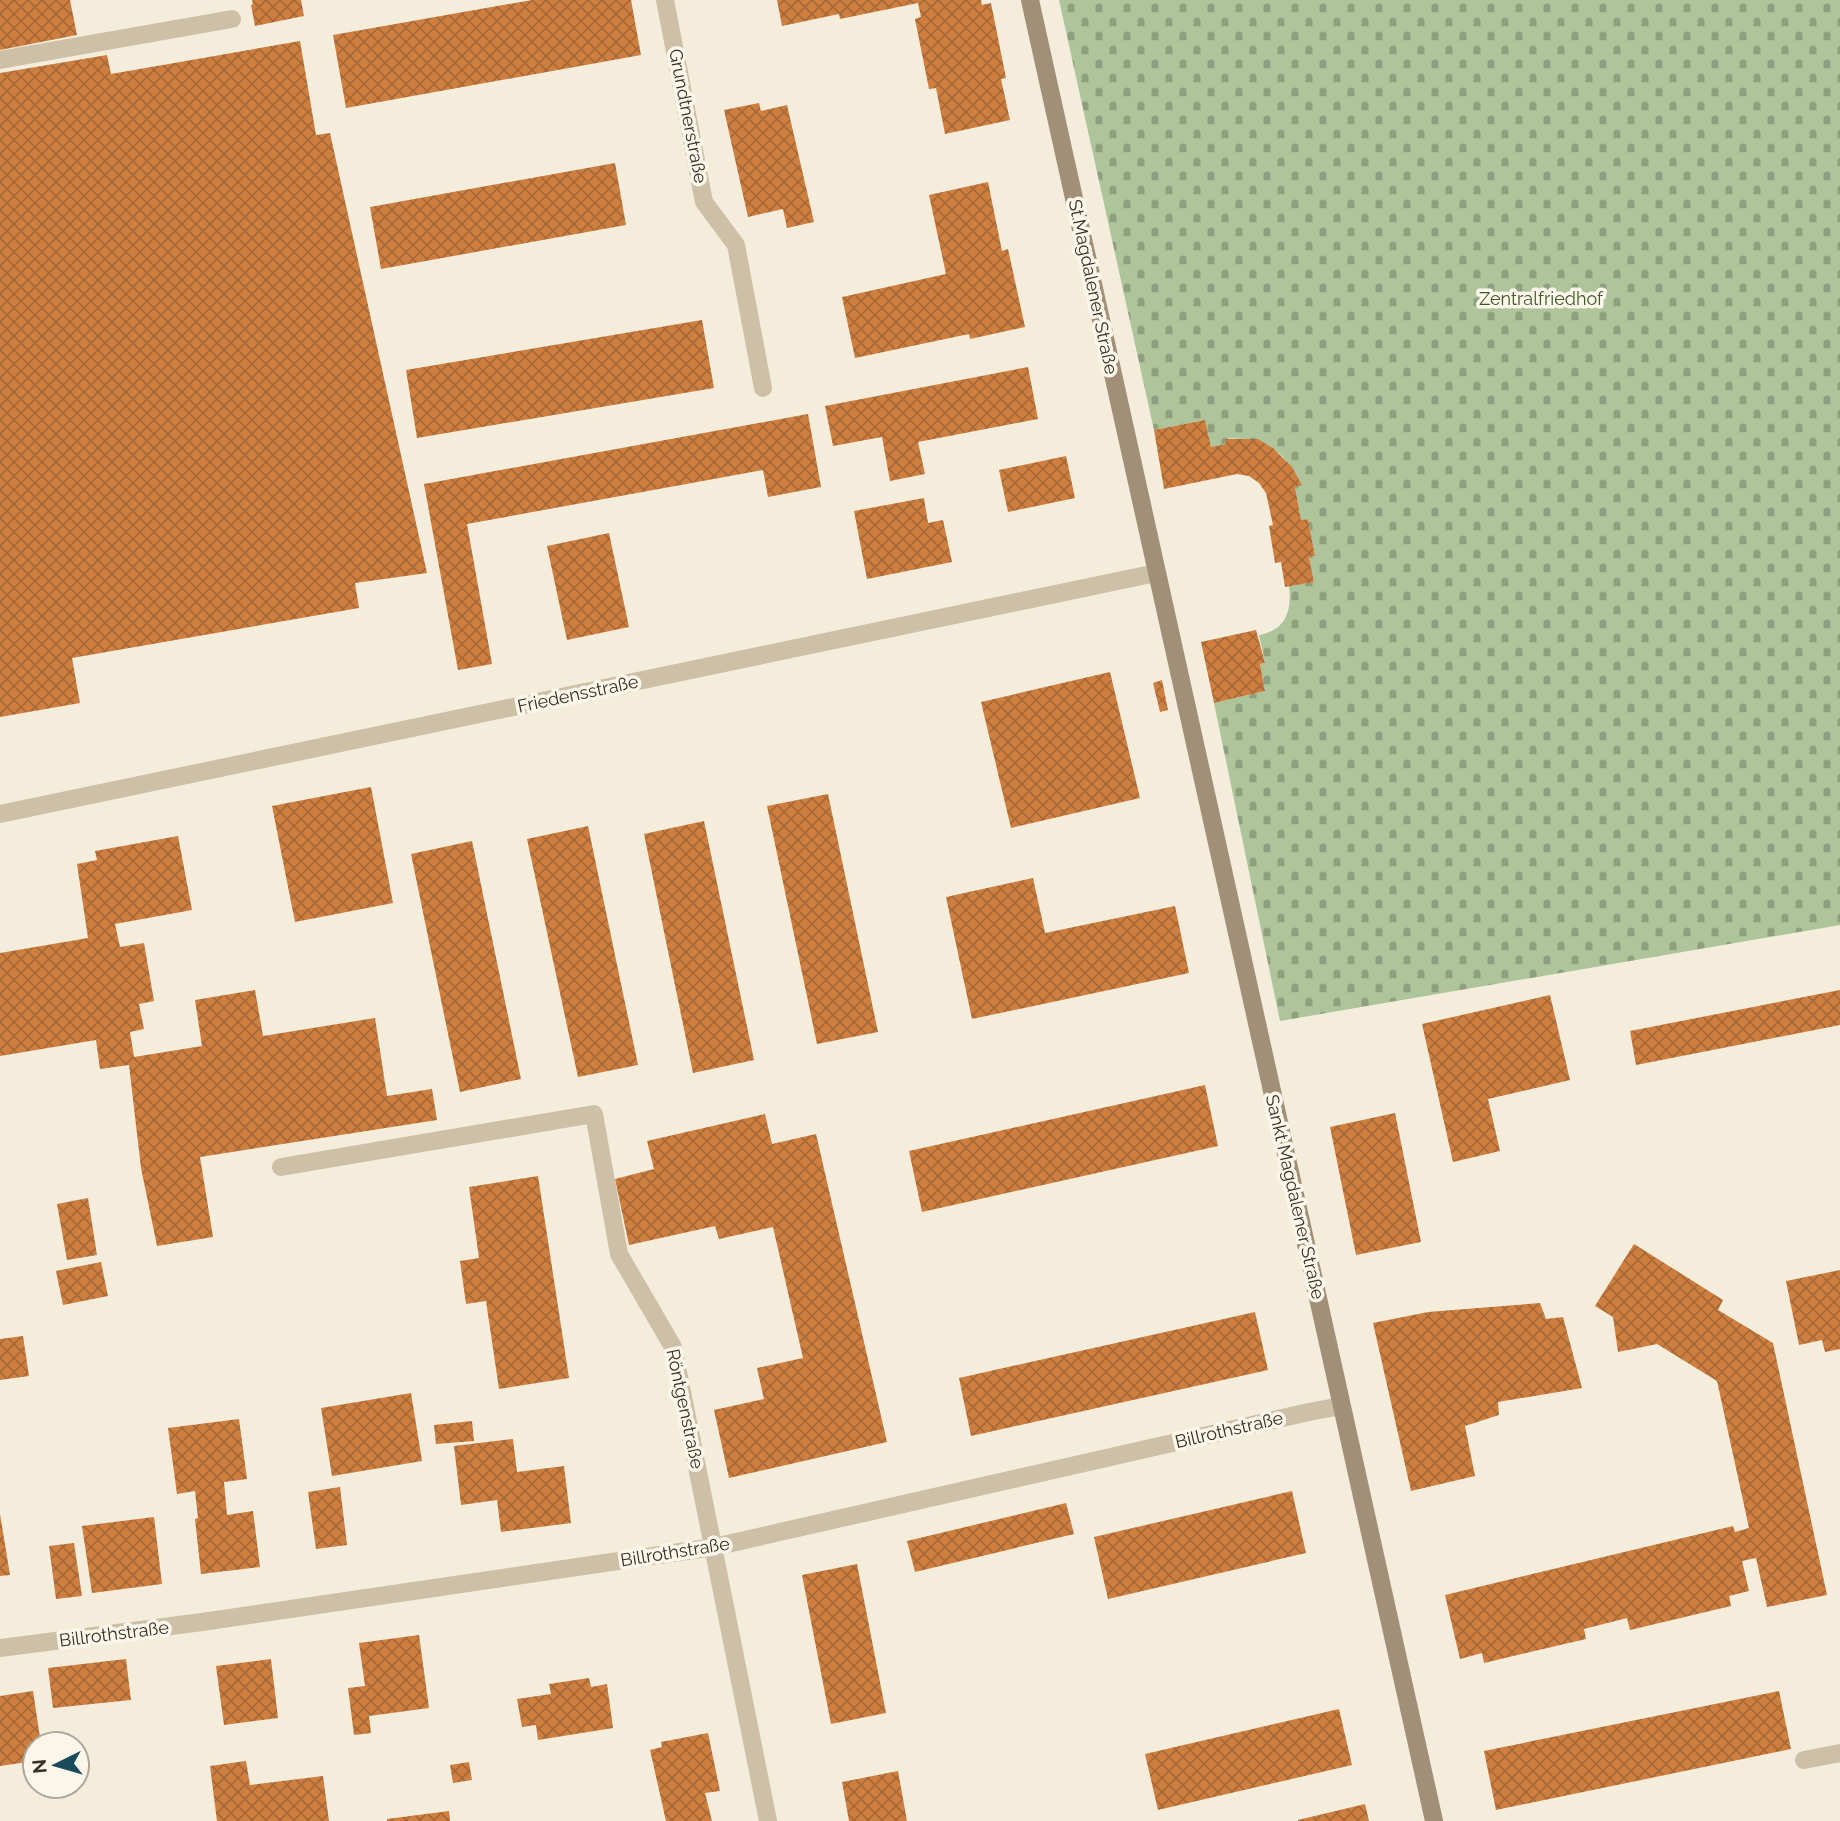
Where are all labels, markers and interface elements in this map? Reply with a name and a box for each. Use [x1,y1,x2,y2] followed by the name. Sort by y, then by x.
[665,47,712,185] street label: Grundtnerstraße
[1065,198,1122,377] street label: St.Magdalener Straße
[1479,288,1604,309] park label: Zentralfriedhof
[516,670,641,717] street label: Friedensstraße
[1262,1092,1329,1302] street label: Sankt Magdalener Straße
[663,1347,709,1471] street label: Röntgenstraße
[1173,1407,1285,1452] street label: Billrothstraße
[619,1532,731,1570] street label: Billrothstraße
[58,1616,170,1651] street label: Billrothstraße
[21,1730,91,1800] north arrow
[27,1758,51,1775] text: N

